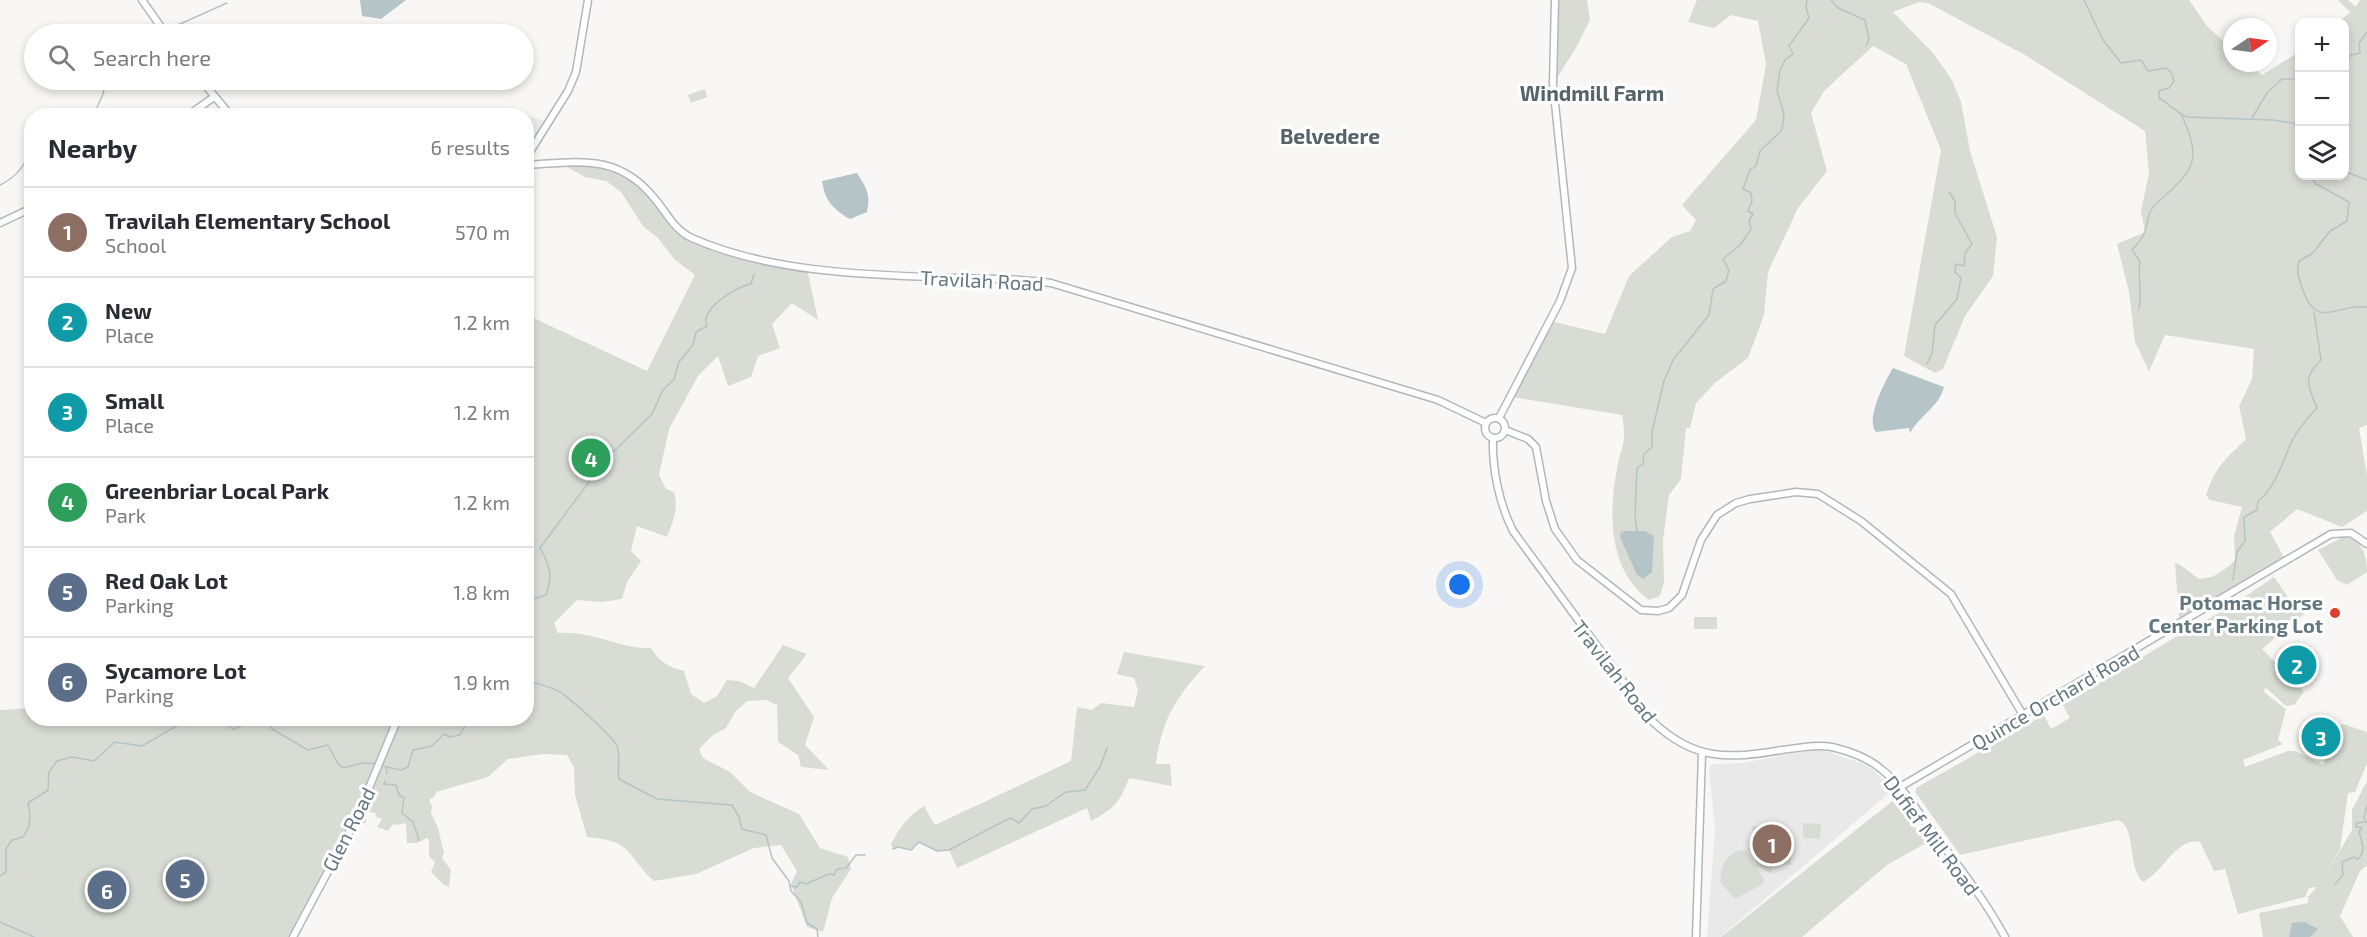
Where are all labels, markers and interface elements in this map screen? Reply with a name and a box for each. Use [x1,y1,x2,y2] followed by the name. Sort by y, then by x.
[2223,18,2277,72] north arrow
[2295,18,2349,180] map controls
[2295,18,2349,72] button: +
[24,24,534,90] search box
[45,41,78,74] icon: search
[93,44,211,70] text: Search here
[2295,72,2349,126] button: −
[1520,80,1664,105] district label: Windmill Farm
[1280,123,1380,148] district label: Belvedere
[2295,126,2349,180] button: layers
[48,132,137,163] text: Nearby
[430,135,510,159] text: 6 results
[105,207,390,233] text: Travilah Elementary School
[63,220,72,244] text: 1
[455,220,510,244] text: 570 m
[105,233,166,257] text: School
[920,265,1044,295] street label: Travilah Road
[105,297,152,323] text: New
[62,310,73,334] text: 2
[454,310,510,334] text: 1.2 km
[105,323,154,347] text: Place
[105,387,164,413] text: Small
[62,400,73,424] text: 3
[454,400,510,424] text: 1.2 km
[105,413,154,437] text: Place
[572,436,610,480] pin: 4
[105,477,329,503] text: Greenbriar Local Park
[61,490,74,514] text: 4
[454,490,510,514] text: 1.2 km
[105,503,146,527] text: Park
[105,567,228,593] text: Red Oak Lot
[1445,570,1474,599] your location
[62,580,73,604] text: 5
[453,580,510,604] text: 1.8 km
[2148,590,2323,637] place label: Potomac Horse Center Parking Lot
[105,593,174,617] text: Parking
[2328,606,2342,620] marker: Potomac Horse Center Parking Lot
[1568,615,1662,727] street label: Travilah Road
[1967,639,2143,755] street label: Quince Orchard Road
[2278,642,2316,688] pin: 2
[105,657,246,683] text: Sycamore Lot
[62,670,73,694] text: 6
[454,670,510,694] text: 1.9 km
[105,683,174,707] text: Parking
[2302,714,2340,760] pin: 3
[1879,770,1985,900] street label: Dufief Mill Road
[317,783,379,875] street label: Glen Road
[1752,822,1792,866] pin: 1
[166,856,204,902] pin: 5
[88,868,126,912] pin: 6

